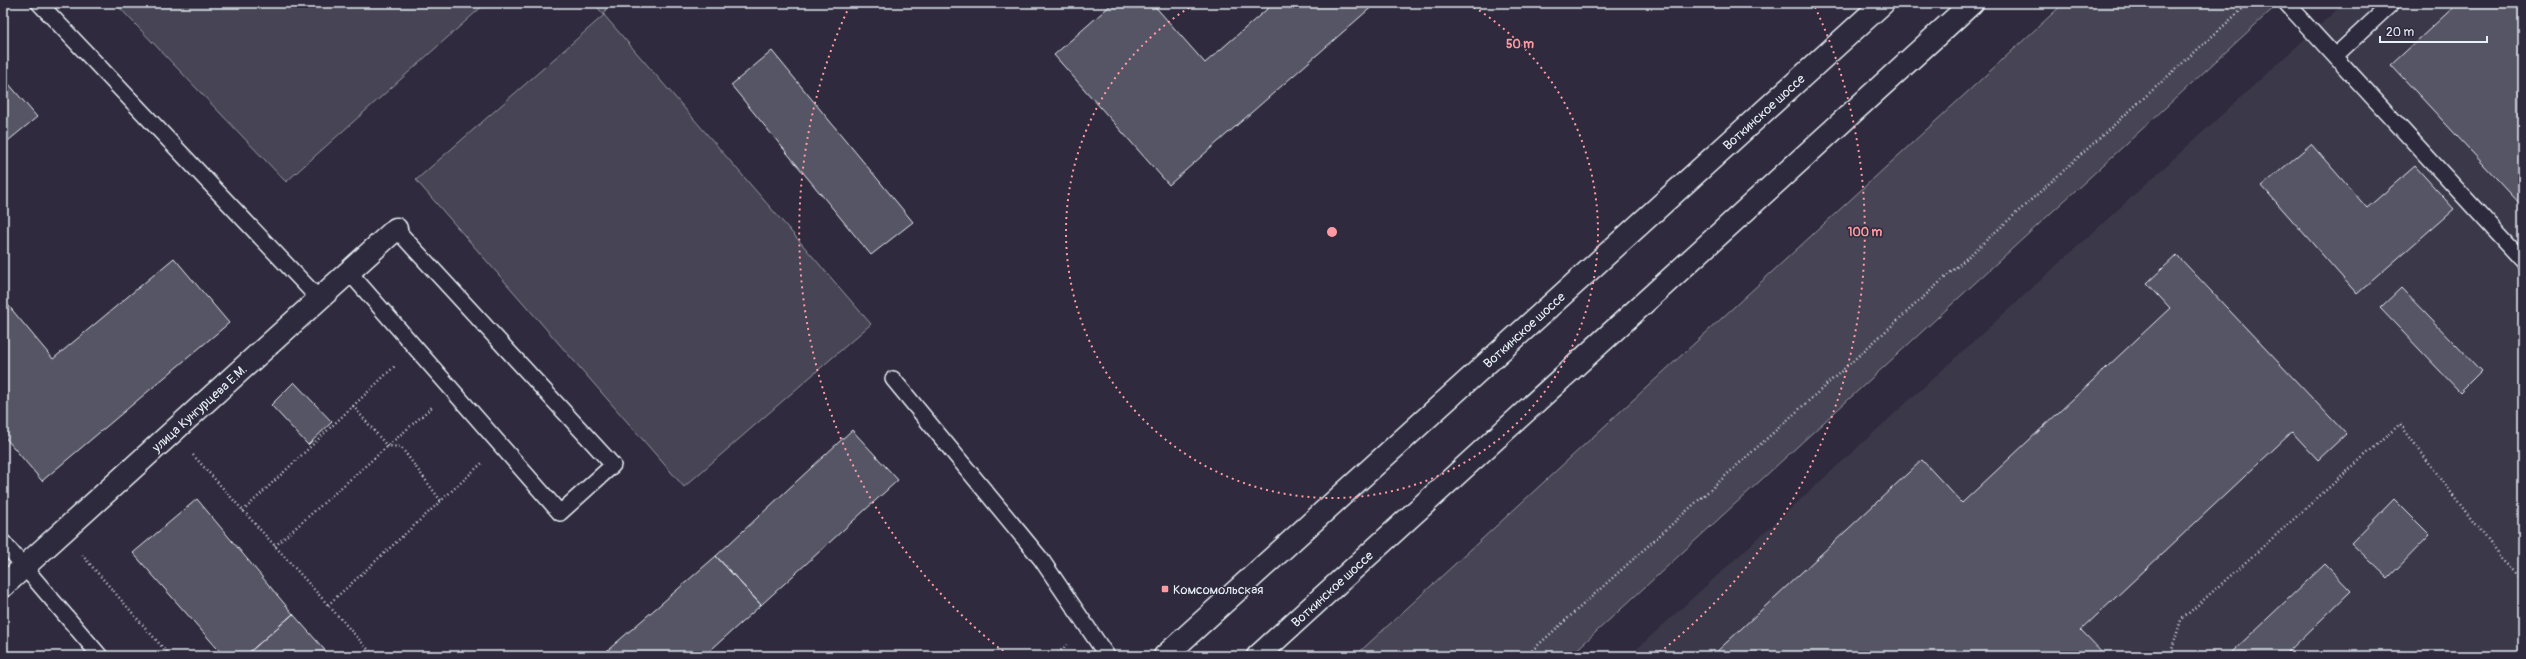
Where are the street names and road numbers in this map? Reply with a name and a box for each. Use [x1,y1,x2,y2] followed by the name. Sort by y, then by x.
[1720,71,1809,154] street label: Воткинское шоссе
[1480,289,1569,372] street label: Воткинское шоссе
[148,361,251,456] street label: улица Кунгурцева Е.М.
[1288,547,1377,631] street label: Воткинское шоссе

